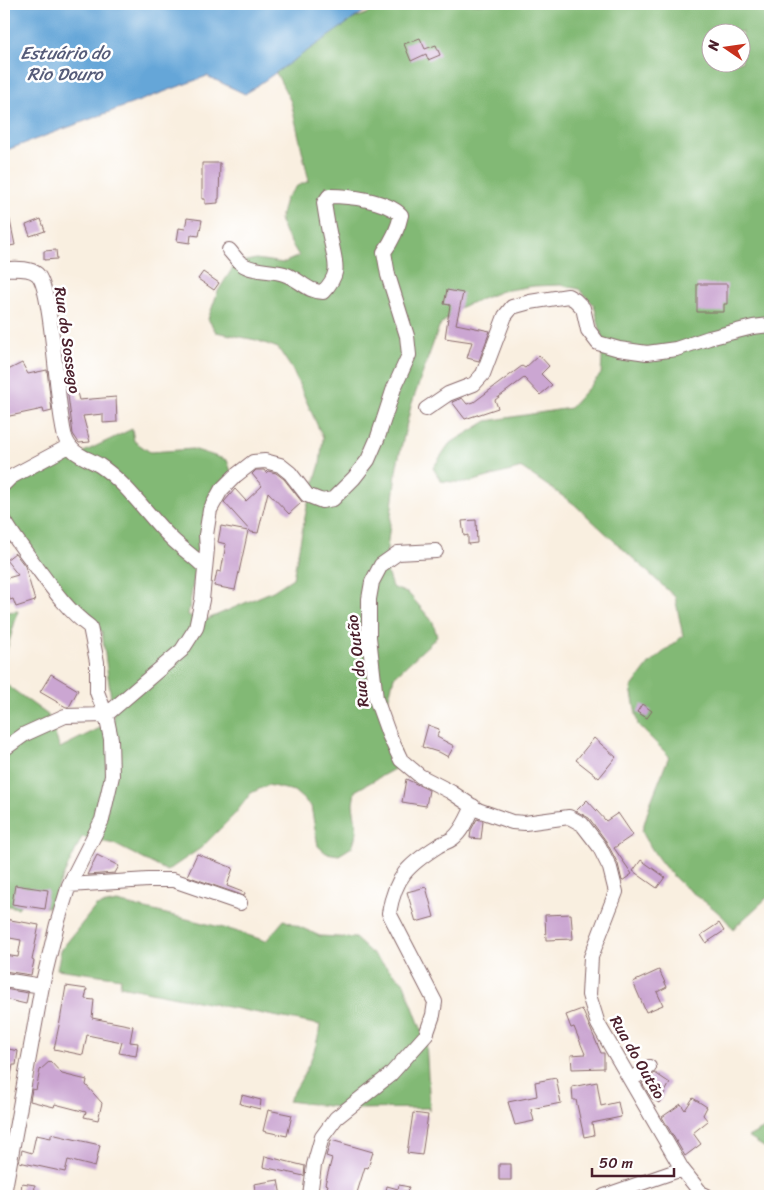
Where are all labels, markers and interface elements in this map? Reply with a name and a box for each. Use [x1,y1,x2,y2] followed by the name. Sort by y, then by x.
[702,22,752,72] north arrow
[20,37,112,90] water label: Estuário do Rio Douro
[700,37,727,54] text: N
[46,285,89,395] street label: Rua do Sossego
[337,613,378,709] street label: Rua do Outão
[602,1010,673,1105] street label: Rua do Outão
[592,1145,674,1177] scale bar
[599,1150,634,1176] text: 50 m

